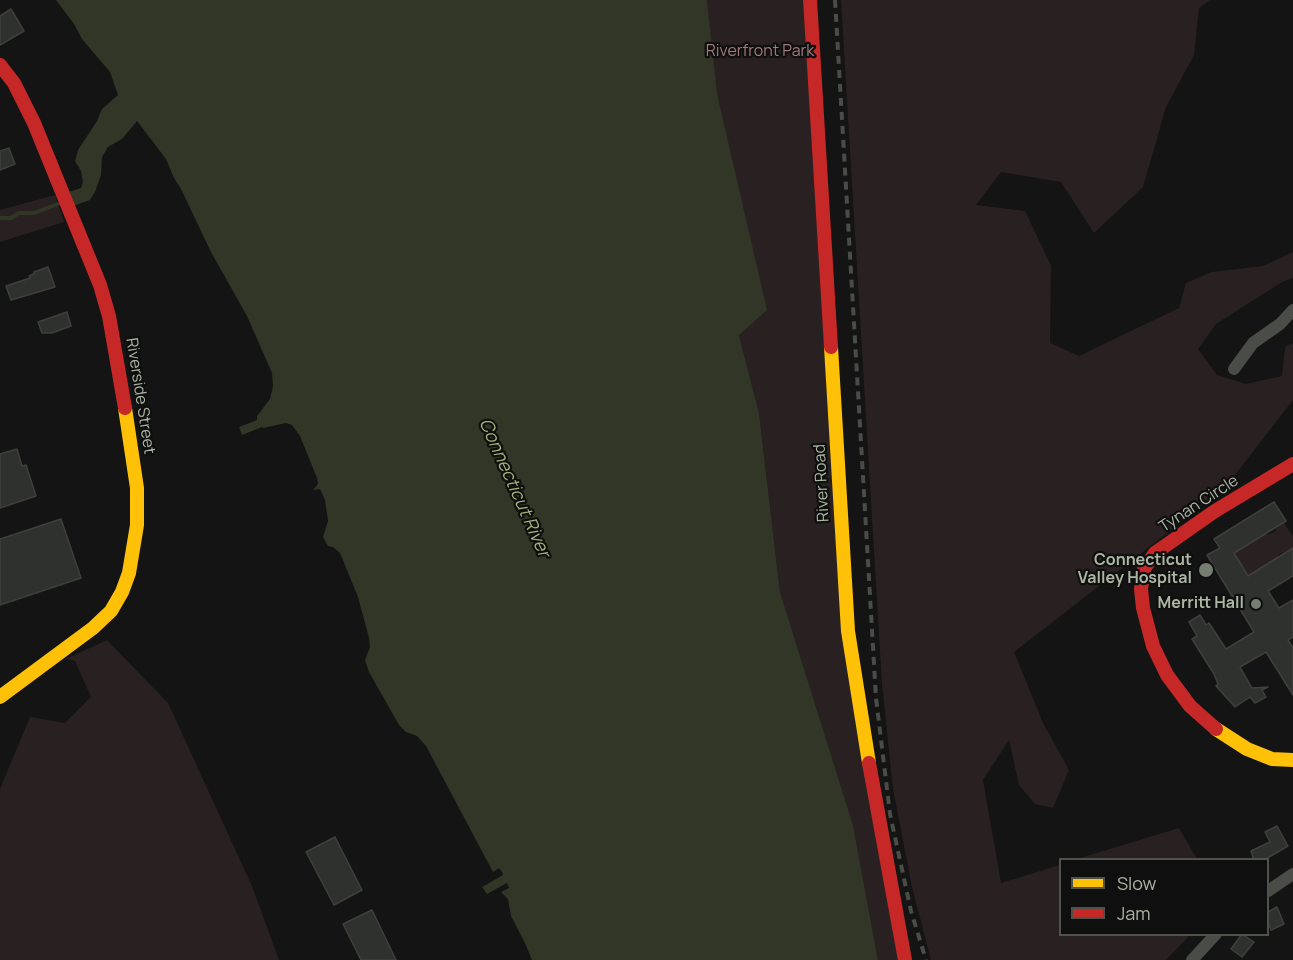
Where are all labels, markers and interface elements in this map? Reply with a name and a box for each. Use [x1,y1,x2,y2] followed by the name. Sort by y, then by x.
[706,42,814,62] park label: Riverfront Park
[121,336,159,456] street label: Riverside Street
[474,415,554,561] water label: Connecticut River
[810,444,834,522] street label: River Road
[1156,471,1242,537] street label: Tynan Circle
[1078,551,1192,589] place label: Connecticut Valley Hospital
[1197,561,1215,579] marker: Connecticut Valley Hospital
[1158,594,1244,614] place label: Merritt Hall
[1249,597,1263,611] marker: Merritt Hall
[1059,858,1269,936] legend
[1117,871,1156,895] text: Slow
[1117,901,1151,925] text: Jam

